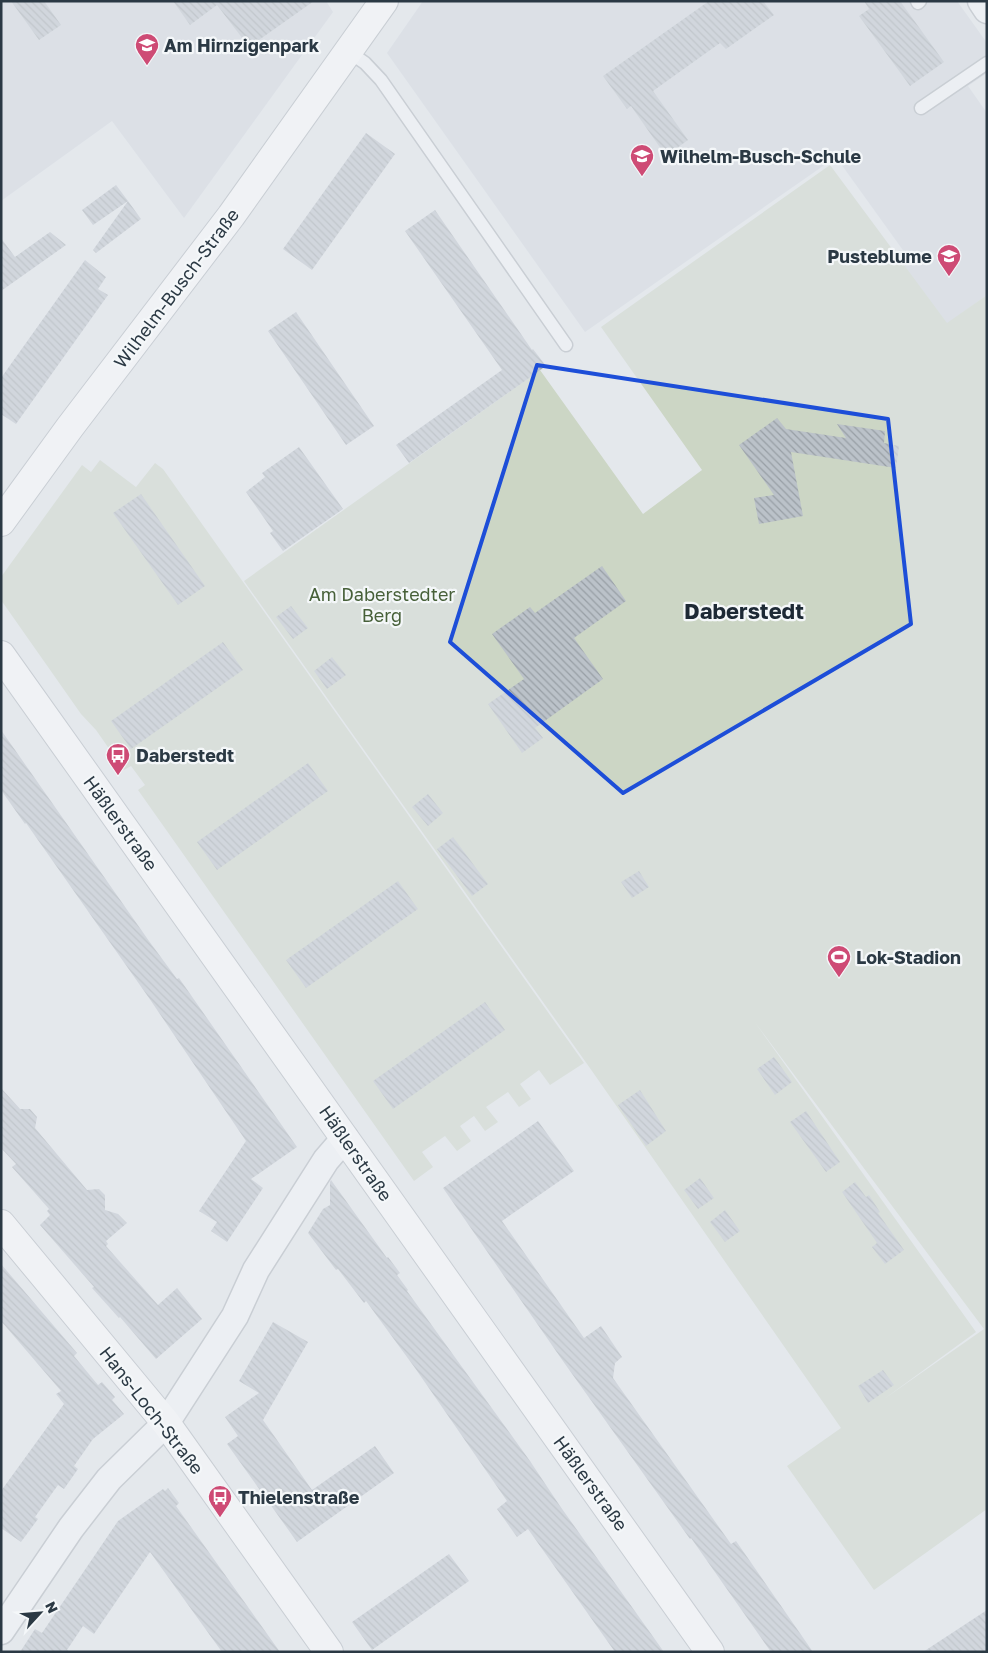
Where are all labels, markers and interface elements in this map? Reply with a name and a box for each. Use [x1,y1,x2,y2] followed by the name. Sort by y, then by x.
[134,32,160,66] school or university icon: Am Hirnzigenpark
[164,34,320,56] place label: Am Hirnzigenpark
[629,143,655,177] school or university icon: Wilhelm-Busch-Schule
[660,145,862,167] place label: Wilhelm-Busch-Schule
[109,204,243,372] street label: Wilhelm-Busch-Straße
[936,243,962,277] school or university icon: Pusteblume
[827,245,932,267] place label: Pusteblume
[309,583,455,626] park label: Am Daberstedter Berg
[684,597,804,624] district label: Daberstedt
[105,742,131,776] bus stop icon: Daberstedt
[136,744,234,766] place label: Daberstedt
[79,771,163,875] street label: Häßlerstraße
[826,944,852,978] sports icon: Lok-Stadion
[856,946,961,968] place label: Lok-Stadion
[315,1101,397,1205] street label: Häßlerstraße
[95,1342,209,1478] street label: Hans-Loch-Straße
[549,1431,633,1535] street label: Häßlerstraße
[207,1484,233,1518] bus stop icon: Thielenstraße
[238,1486,360,1508] place label: Thielenstraße
[15,1588,65,1638] north arrow
[42,1599,62,1616] text: N

